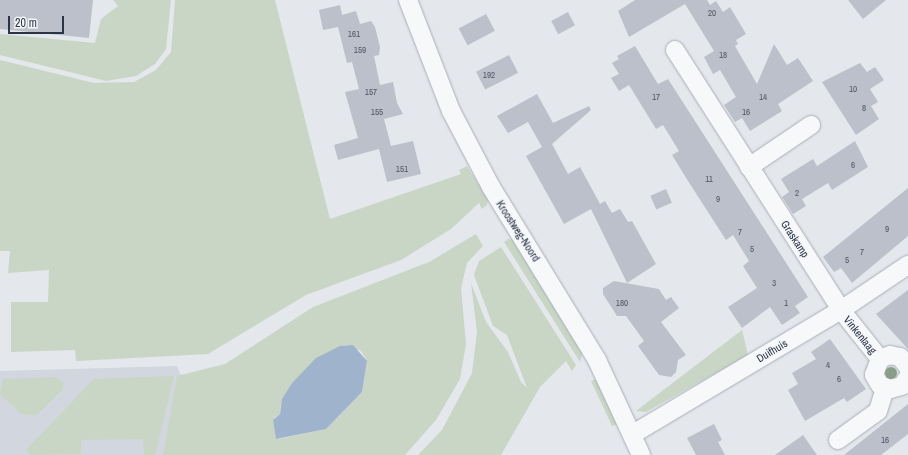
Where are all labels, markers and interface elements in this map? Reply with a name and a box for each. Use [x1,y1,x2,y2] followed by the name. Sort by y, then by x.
[10,8,66,34] scale bar
[708,8,716,18] house number: 20
[15,15,37,31] text: 20 m
[348,29,360,39] house number: 161
[354,45,366,55] house number: 159
[719,50,727,60] house number: 18
[483,70,495,80] house number: 192
[849,84,857,94] house number: 10
[365,87,377,97] house number: 157
[652,92,660,102] house number: 17
[759,92,767,102] house number: 14
[862,103,866,113] house number: 8
[371,107,383,117] house number: 155
[742,107,750,117] house number: 16
[851,160,855,170] house number: 6
[396,164,408,174] house number: 151
[705,174,713,184] house number: 11
[795,188,799,198] house number: 2
[716,194,720,204] house number: 9
[493,198,543,264] street label: Kroostweg-Noord
[778,218,812,260] street label: Graskamp
[885,224,889,234] house number: 9
[738,227,742,237] house number: 7
[750,244,754,254] house number: 5
[860,247,864,257] house number: 7
[845,255,849,265] house number: 5
[772,278,776,288] house number: 3
[616,298,628,308] house number: 180
[784,298,788,308] house number: 1
[841,313,879,357] street label: Vinkenlaag
[754,337,790,365] street label: Duifhuis
[826,360,830,370] house number: 4
[837,374,841,384] house number: 6
[881,435,889,445] house number: 16

